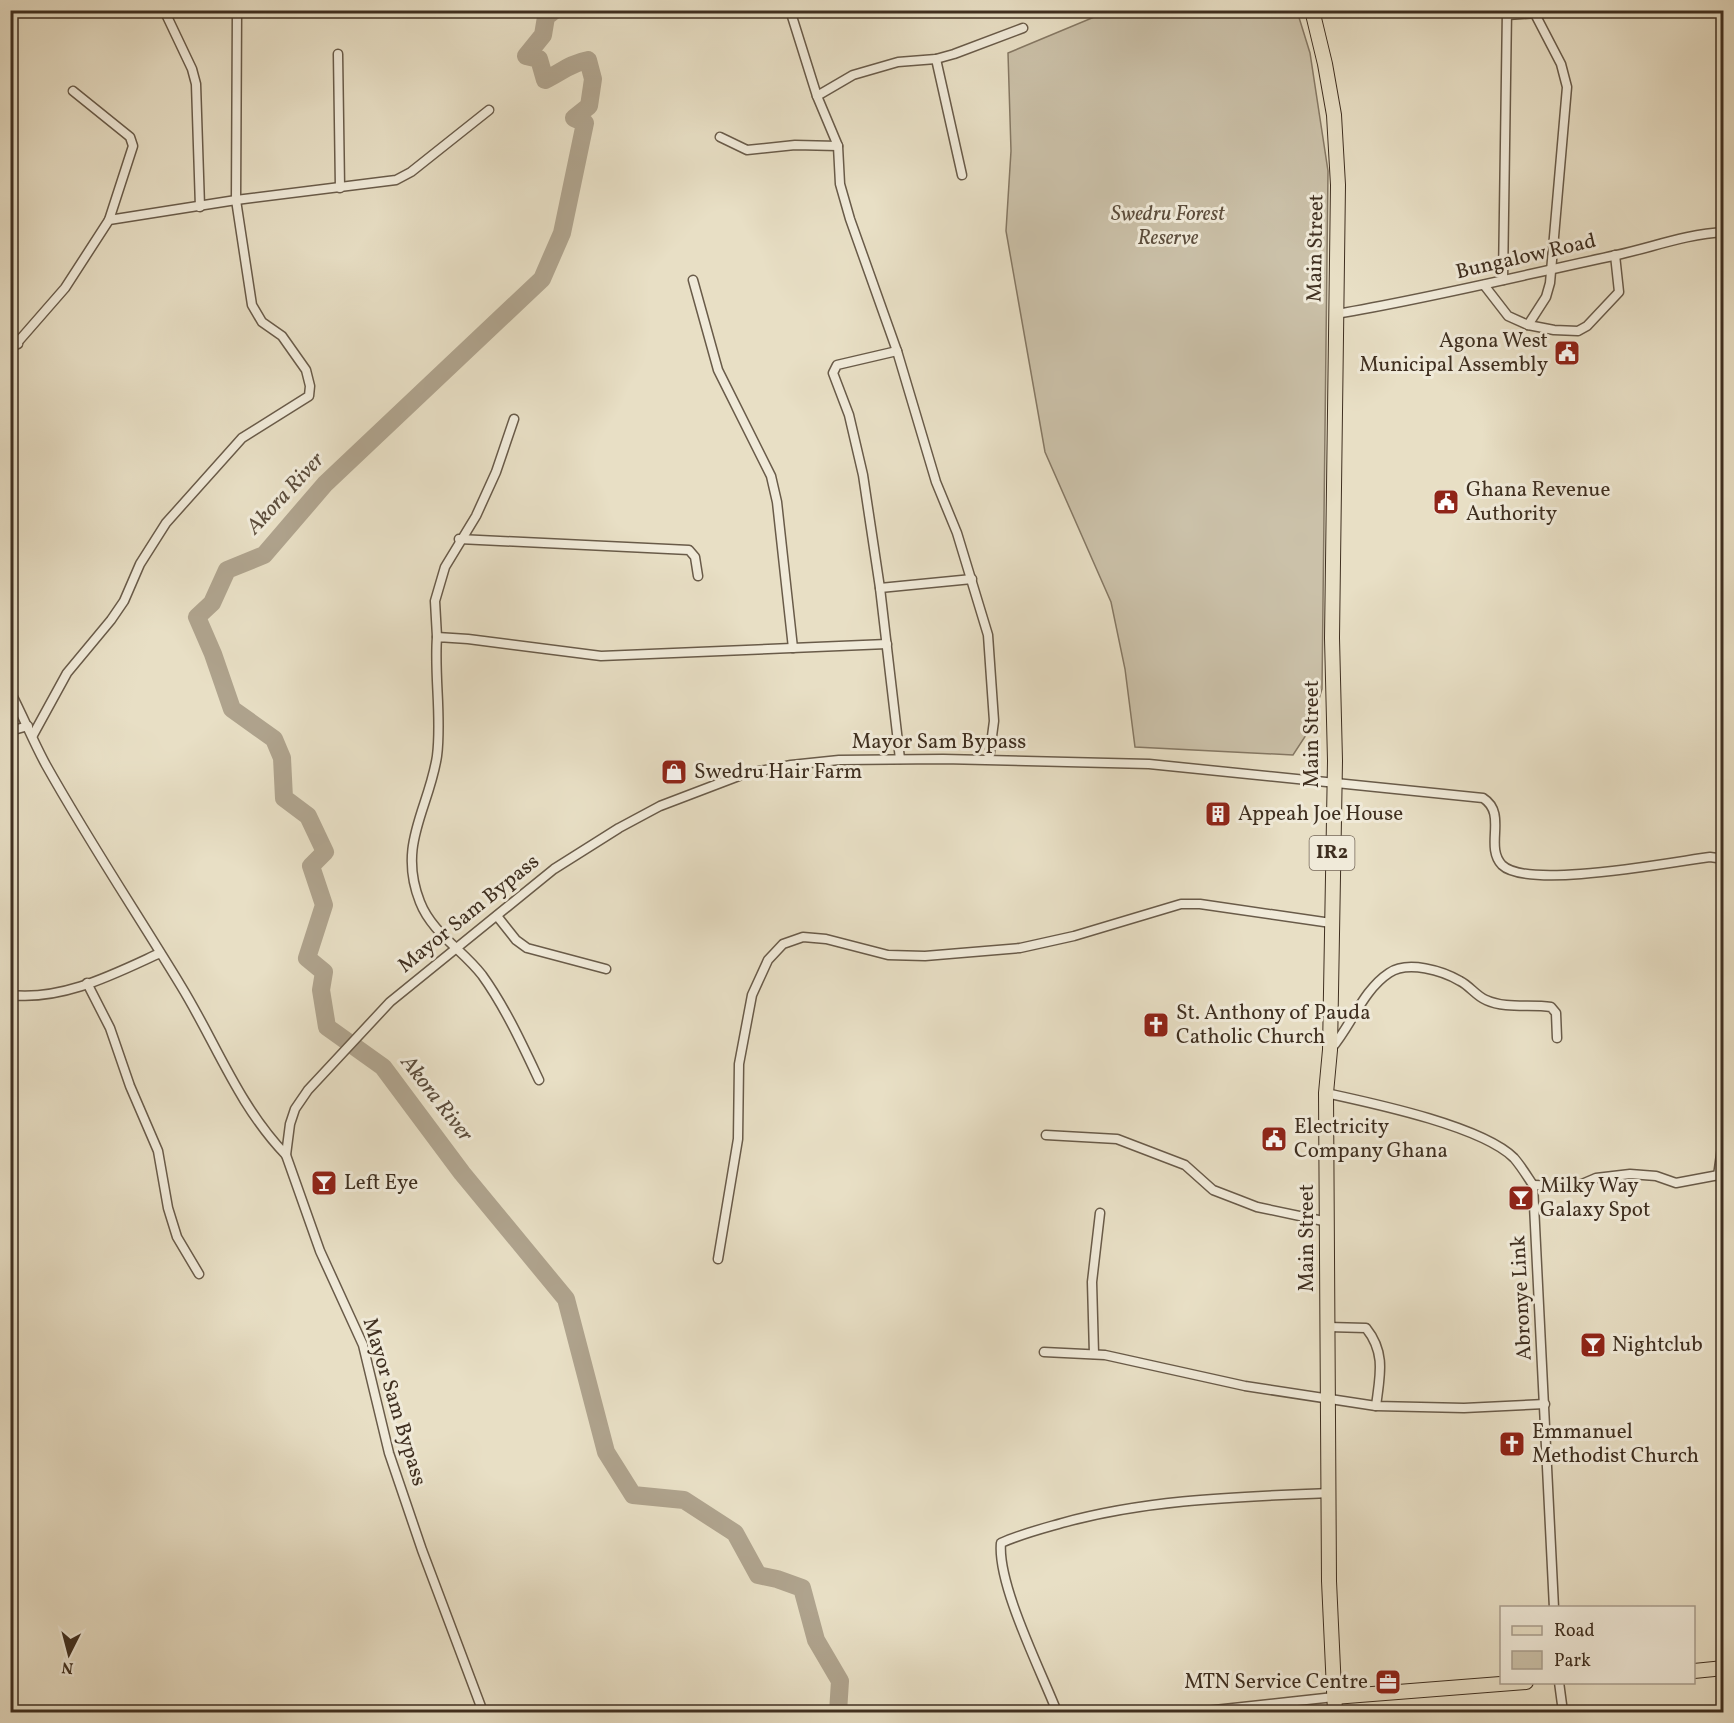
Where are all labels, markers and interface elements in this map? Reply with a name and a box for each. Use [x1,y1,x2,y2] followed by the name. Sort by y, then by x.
[1301,194,1331,302] street label: Main Street
[1111,200,1226,253] park label: Swedru Forest Reserve
[1453,227,1599,287] street label: Bungalow Road
[1359,327,1549,380] place label: Agona West Municipal Assembly
[1552,338,1582,368] public building icon: Agona West Municipal Assembly
[239,445,333,543] water label: Akora River
[1466,476,1610,529] place label: Ghana Revenue Authority
[1431,487,1461,517] public building icon: Ghana Revenue Authority
[1298,680,1327,788] street label: Main Street
[852,728,1026,757] street label: Mayor Sam Bypass
[659,757,689,787] shop icon: Swedru Hair Farm
[694,758,862,787] place label: Swedru Hair Farm
[1203,799,1233,829] building icon: Appeah Joe House
[1238,800,1403,829] place label: Appeah Joe House
[1310,836,1354,870] road number: IR2
[392,848,546,980] street label: Mayor Sam Bypass
[1176,999,1371,1052] place label: St. Anthony of Pauda Catholic Church
[1141,1010,1171,1040] church icon: St. Anthony of Pauda Catholic Church
[392,1048,480,1149] water label: Akora River
[1294,1113,1448,1166] place label: Electricity Company Ghana
[1259,1124,1289,1154] public building icon: Electricity Company Ghana
[309,1168,339,1198] bar icon: Left Eye
[344,1169,418,1198] place label: Left Eye
[1540,1172,1650,1225] place label: Milky Way Galaxy Spot
[1506,1183,1536,1213] bar icon: Milky Way Galaxy Spot
[1293,1184,1322,1292] street label: Main Street
[1504,1234,1540,1361] street label: Abronye Link
[355,1314,433,1490] street label: Mayor Sam Bypass
[1578,1330,1608,1360] bar icon: Nightclub
[1612,1331,1703,1360] place label: Nightclub
[1532,1418,1699,1471] place label: Emmanuel Methodist Church
[1497,1429,1527,1459] church icon: Emmanuel Methodist Church
[1500,1606,1695,1684] legend
[1554,1619,1595,1644] text: Road
[39,1624,99,1684] north arrow
[1554,1649,1591,1674] text: Park
[60,1655,75,1678] text: N
[1373,1667,1403,1697] office icon: MTN Service Centre
[1184,1668,1368,1697] place label: MTN Service Centre

